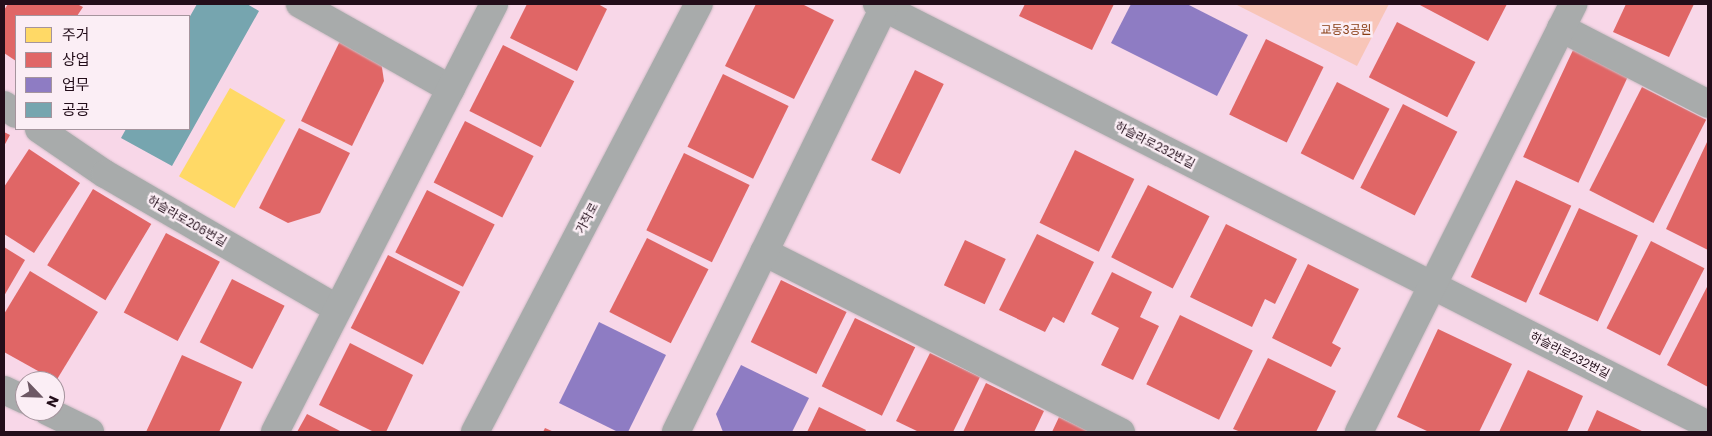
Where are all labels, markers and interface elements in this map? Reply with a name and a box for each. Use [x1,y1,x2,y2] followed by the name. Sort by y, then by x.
[15,15,190,130] legend
[1320,23,1372,37] park label: 교동3공원
[62,24,90,45] text: 주거
[62,49,90,70] text: 상업
[62,74,90,95] text: 업무
[62,99,90,120] text: 공공
[1113,119,1197,171] street label: 하슬라로232번길
[145,193,229,249] street label: 하슬라로206번길
[573,200,601,236] street label: 가작로
[1528,329,1612,381] street label: 하슬라로232번길
[15,371,65,421] north arrow
[42,393,64,411] text: N

